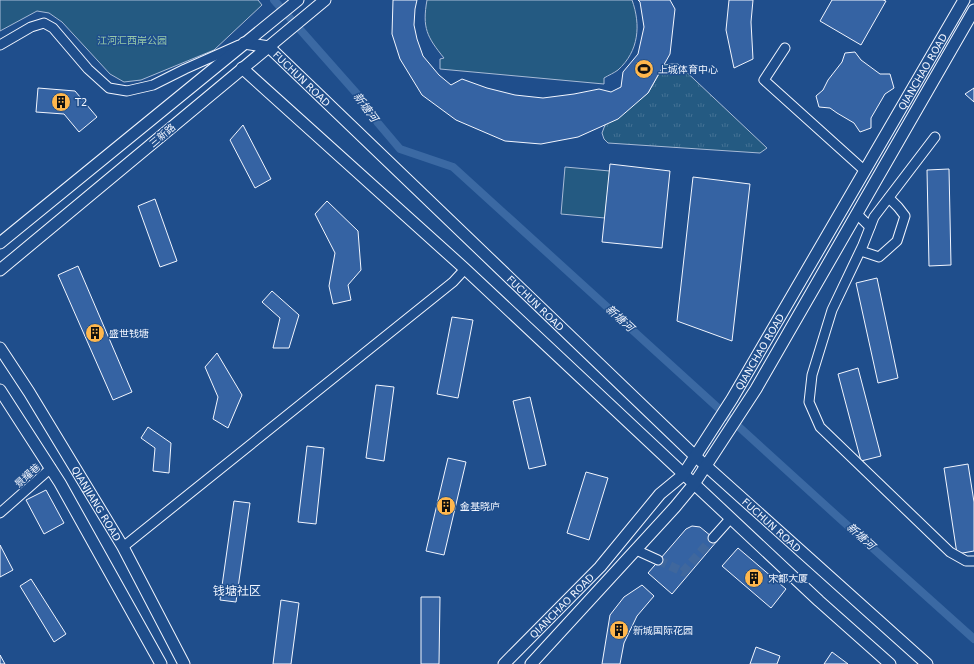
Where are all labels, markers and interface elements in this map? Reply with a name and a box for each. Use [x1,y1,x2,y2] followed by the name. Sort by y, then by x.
[896,31,949,112] street label: QIANCHAO ROAD
[97,35,167,46] park label: 江河汇西岸公园
[271,49,333,109] street label: FUCHUN ROAD
[633,58,655,80] sports icon: 上城体育中心
[658,64,718,75] place label: 上城体育中心
[351,90,382,126] water label: 新塘河
[50,91,72,113] building icon: T2
[74,97,87,108] place label: T2
[147,122,177,149] street label: 三新路
[505,274,566,333] street label: FUCHUN ROAD
[603,303,638,336] water label: 新塘河
[733,311,787,392] street label: QIANCHAO ROAD
[84,322,106,344] building icon: 盛世钱塘
[109,328,149,339] place label: 盛世钱塘
[13,461,42,489] street label: 景耀巷
[69,464,123,543] street label: QIANJIANG ROAD
[435,495,457,517] building icon: 金基晓庐
[740,496,803,554] street label: FUCHUN ROAD
[460,501,500,512] place label: 金基晓庐
[844,521,879,554] water label: 新塘河
[743,567,765,589] building icon: 宋都大厦
[528,571,597,641] street label: QIANCHAO ROAD
[768,573,808,584] place label: 宋都大厦
[213,584,261,598] district label: 钱塘社区
[608,619,630,641] building icon: 新城国际花园
[633,625,693,636] place label: 新城国际花园

